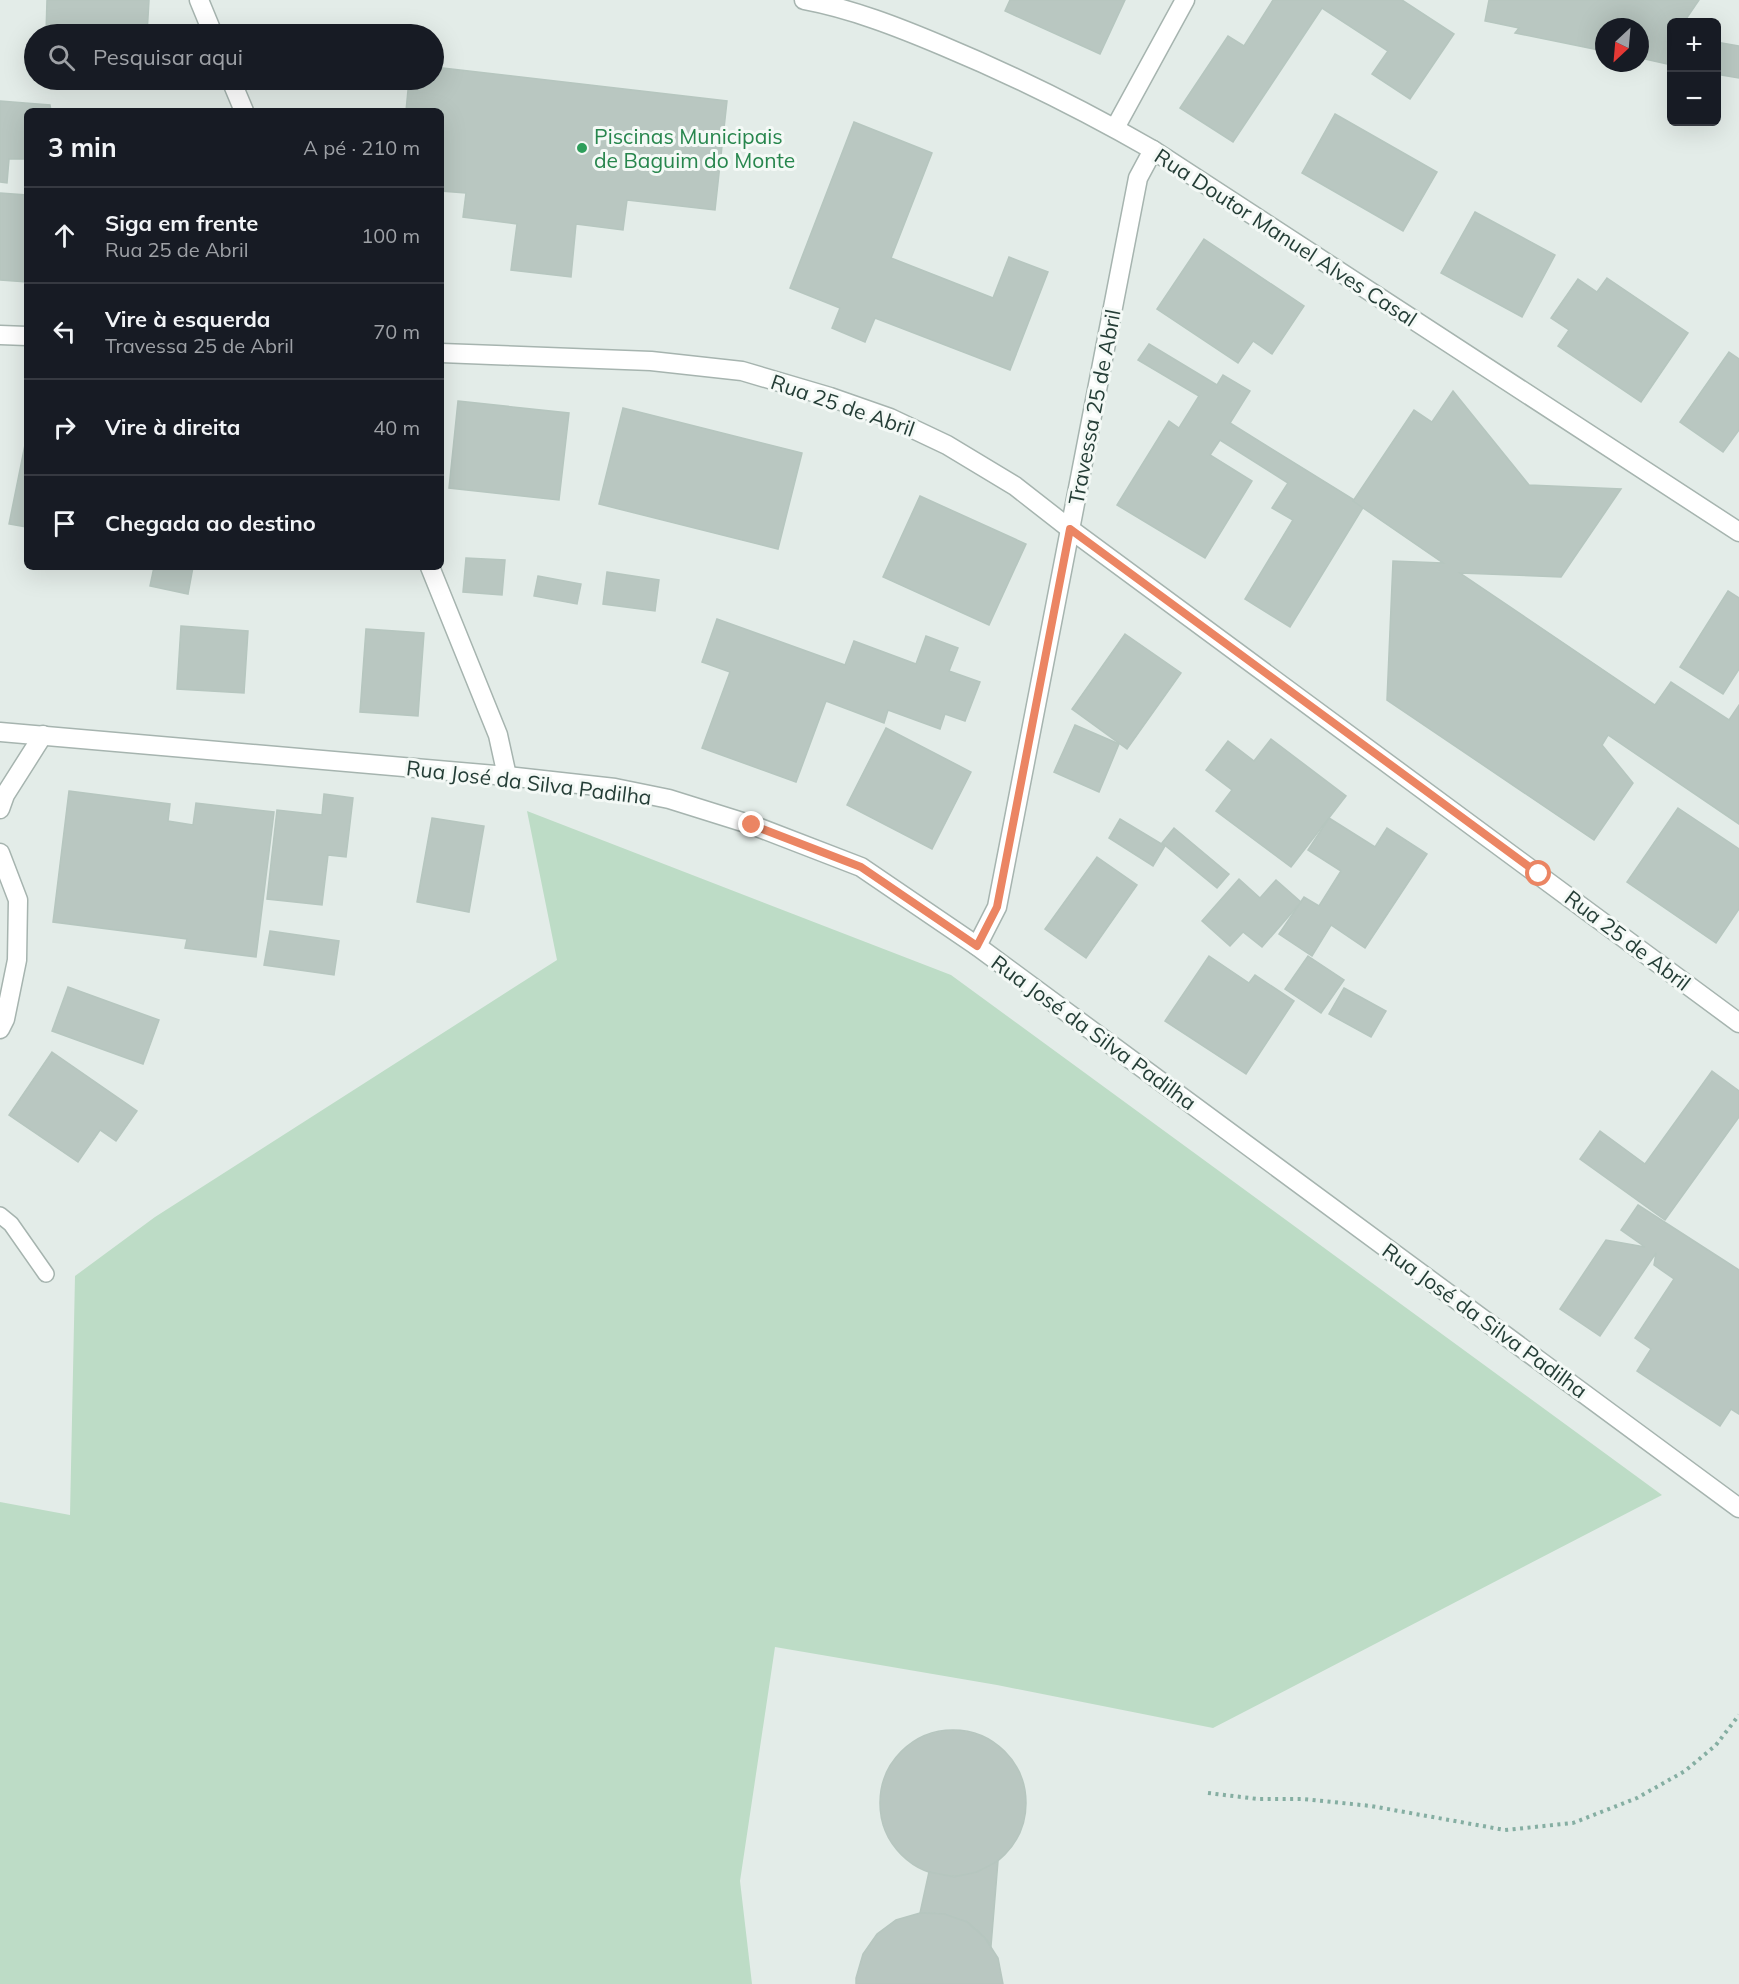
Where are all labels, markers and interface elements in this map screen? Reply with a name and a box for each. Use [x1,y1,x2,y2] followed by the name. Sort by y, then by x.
[1595,18,1649,72] north arrow
[1667,18,1721,126] map controls
[1667,18,1721,72] button: +
[24,24,444,90] search box
[45,41,78,74] icon: search
[93,43,243,71] text: Pesquisar aqui
[1667,72,1721,126] button: −
[594,123,795,173] place label: Piscinas Municipais de Baguim do Monte
[48,131,117,164] text: 3 min
[303,135,420,160] text: A pé · 210 m
[575,141,589,155] marker: Piscinas Municipais de Baguim do Monte
[1150,142,1422,332] street label: Rua Doutor Manuel Alves Casal
[105,209,258,237] text: Siga em frente
[48,219,81,252] icon: ahead
[361,223,420,248] text: 100 m
[105,237,248,262] text: Rua 25 de Abril
[105,305,270,333] text: Vire à esquerda
[1062,307,1126,507] street label: Travessa 25 de Abril
[48,315,81,348] icon: left
[373,319,420,344] text: 70 m
[105,333,294,358] text: Travessa 25 de Abril
[768,368,918,442] street label: Rua 25 de Abril
[48,411,81,444] icon: right
[105,413,240,441] text: Vire à direita
[373,415,420,440] text: 40 m
[48,507,81,540] icon: arrive
[105,509,316,537] text: Chegada ao destino
[405,754,653,810] street label: Rua José da Silva Padilha
[738,811,764,837] route end
[1525,860,1551,886] route start
[1560,884,1696,996] street label: Rua 25 de Abril
[986,949,1202,1115] street label: Rua José da Silva Padilha
[1377,1237,1593,1403] street label: Rua José da Silva Padilha

